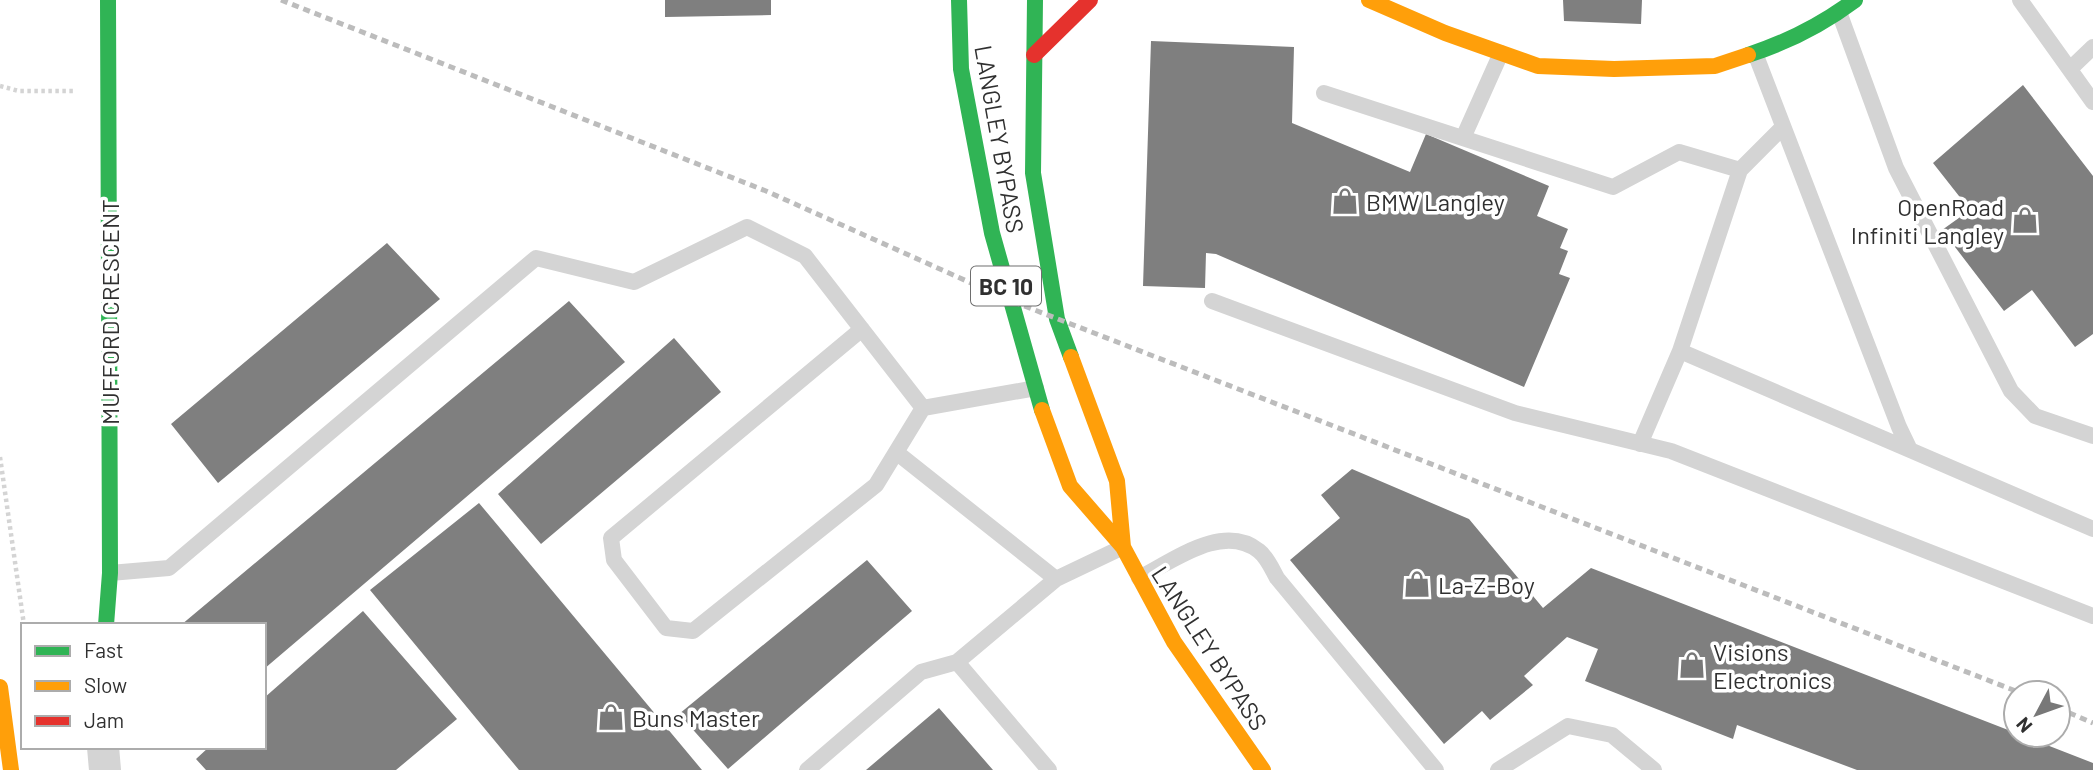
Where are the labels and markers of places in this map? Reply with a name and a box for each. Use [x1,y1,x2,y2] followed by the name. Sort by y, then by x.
[1330,186,1360,216] shop icon: BMW Langley
[1366,187,1505,216] place label: BMW Langley
[1851,192,2004,249] place label: OpenRoad Infiniti Langley
[2010,205,2040,235] shop icon: OpenRoad Infiniti Langley
[1402,569,1432,599] shop icon: La-Z-Boy
[1438,570,1535,599] place label: La-Z-Boy
[1713,637,1832,694] place label: Visions Electronics
[1677,650,1707,680] shop icon: Visions Electronics
[596,702,626,732] shop icon: Buns Master
[632,703,760,732] place label: Buns Master

